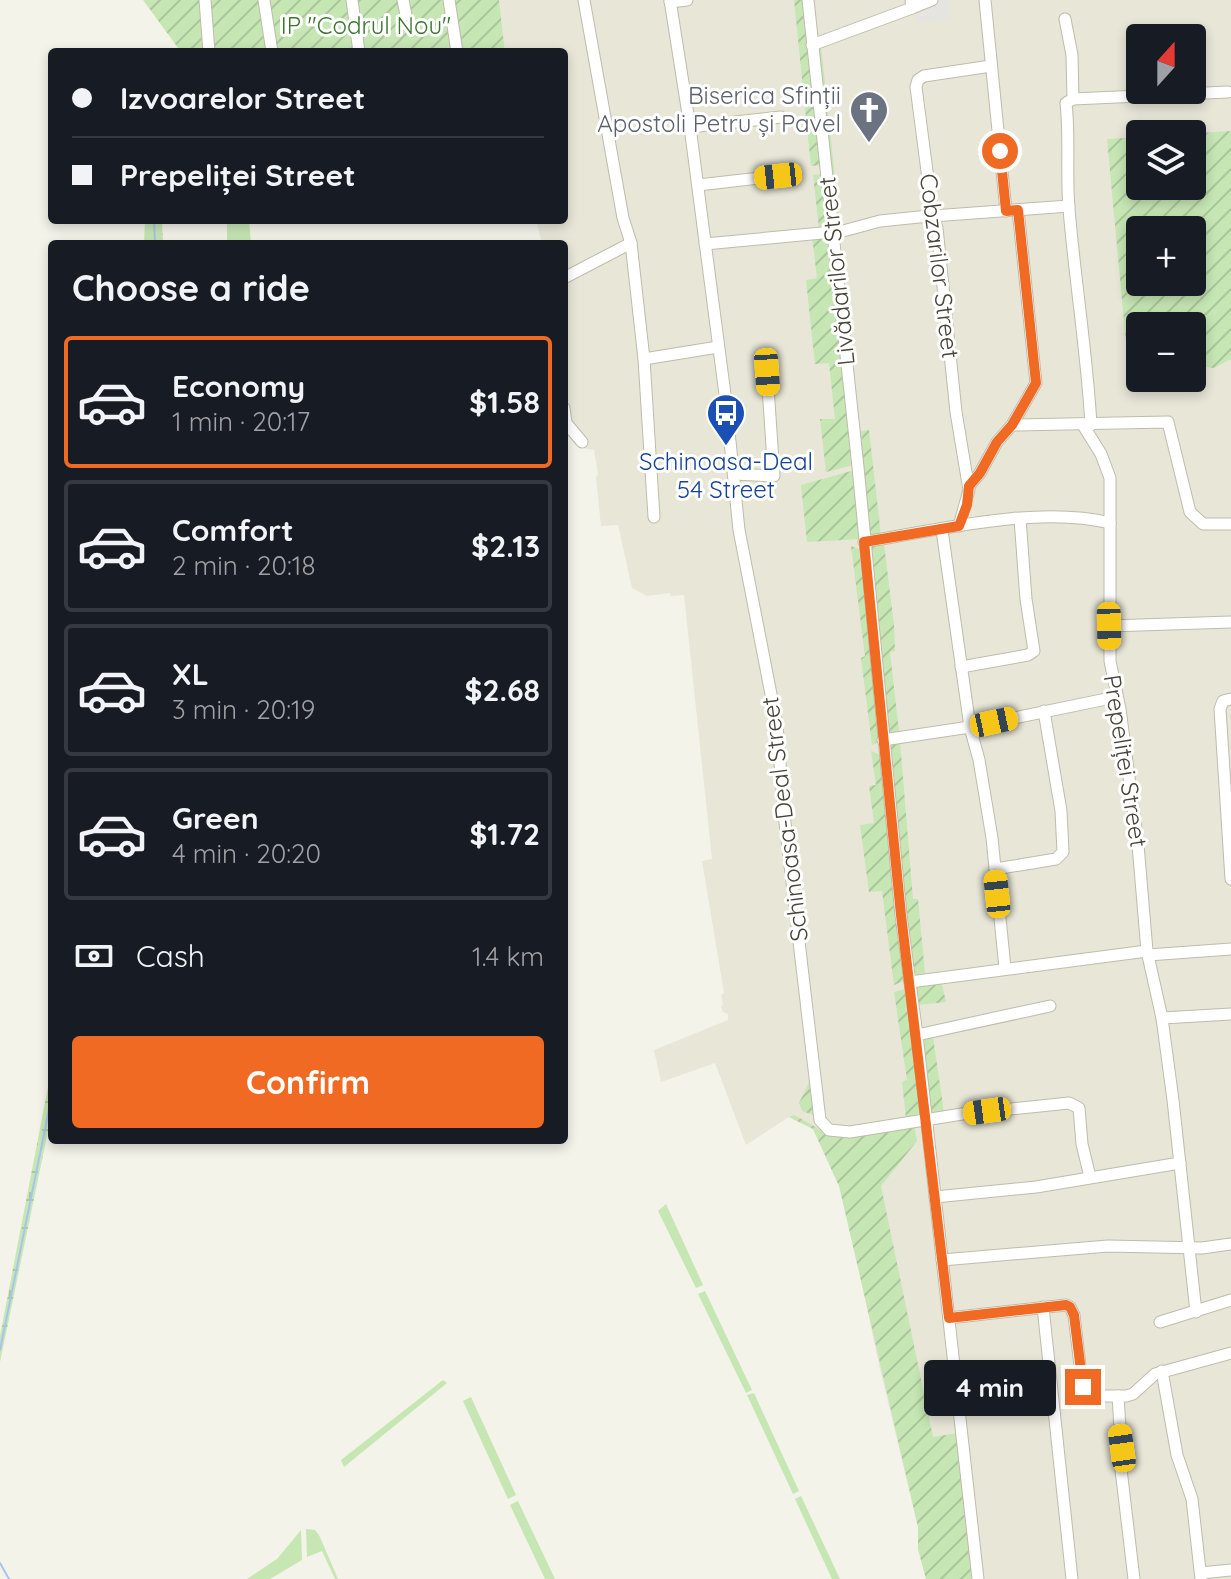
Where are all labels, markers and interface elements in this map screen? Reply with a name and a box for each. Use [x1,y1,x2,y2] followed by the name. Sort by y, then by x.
[281,10,451,40] park label: IP "Codrul Nou"
[1126,24,1206,104] north arrow
[1126,24,1206,392] map controls
[120,79,365,117] text: Izvoarelor Street
[597,80,841,138] place label: Biserica Sfinții Apostoli Petru și Pavel
[848,89,890,144] church icon: Biserica Sfinții Apostoli Petru și Pavel
[1126,120,1206,200] button: layers
[982,133,1018,169] route start
[120,156,356,194] text: Prepeliței Street
[753,162,803,190] car
[914,172,966,360] street label: Cobzarilor Street
[811,175,861,367] street label: Livădarilor Street
[1126,216,1206,296] button: +
[72,265,310,310] text: Choose a ride
[1126,312,1206,392] button: −
[753,347,781,397] car
[76,366,148,438] icon: car
[172,367,305,405] text: Economy
[469,383,540,421] text: $1.58
[705,392,747,447] bus stop icon: Schinoasa-Deal 54 Street
[172,405,310,438] text: 1 min · 20:17
[639,446,813,504] place label: Schinoasa-Deal 54 Street
[76,510,148,582] icon: car
[172,511,293,549] text: Comfort
[471,527,540,565] text: $2.13
[172,549,315,582] text: 2 min · 20:18
[1097,602,1121,650] car
[76,654,148,726] icon: car
[172,655,209,693] text: XL
[465,671,540,709] text: $2.68
[1098,672,1154,849] street label: Prepeliței Street
[172,693,315,726] text: 3 min · 20:19
[754,695,814,943] street label: Schinoasa-Deal Street
[968,705,1020,739] car
[76,798,148,870] icon: car
[172,799,259,837] text: Green
[469,815,540,853] text: $1.72
[172,837,321,870] text: 4 min · 20:20
[983,869,1011,919] car
[72,934,116,978] icon: cash
[136,937,205,975] text: Cash
[472,940,544,973] text: 1.4 km
[72,1036,544,1128] button: Confirm
[962,1096,1012,1126] car
[923,1359,1055,1415] callout: 4 min
[1065,1369,1101,1405] route end
[956,1371,1024,1404] text: 4 min
[1107,1423,1137,1473] car

